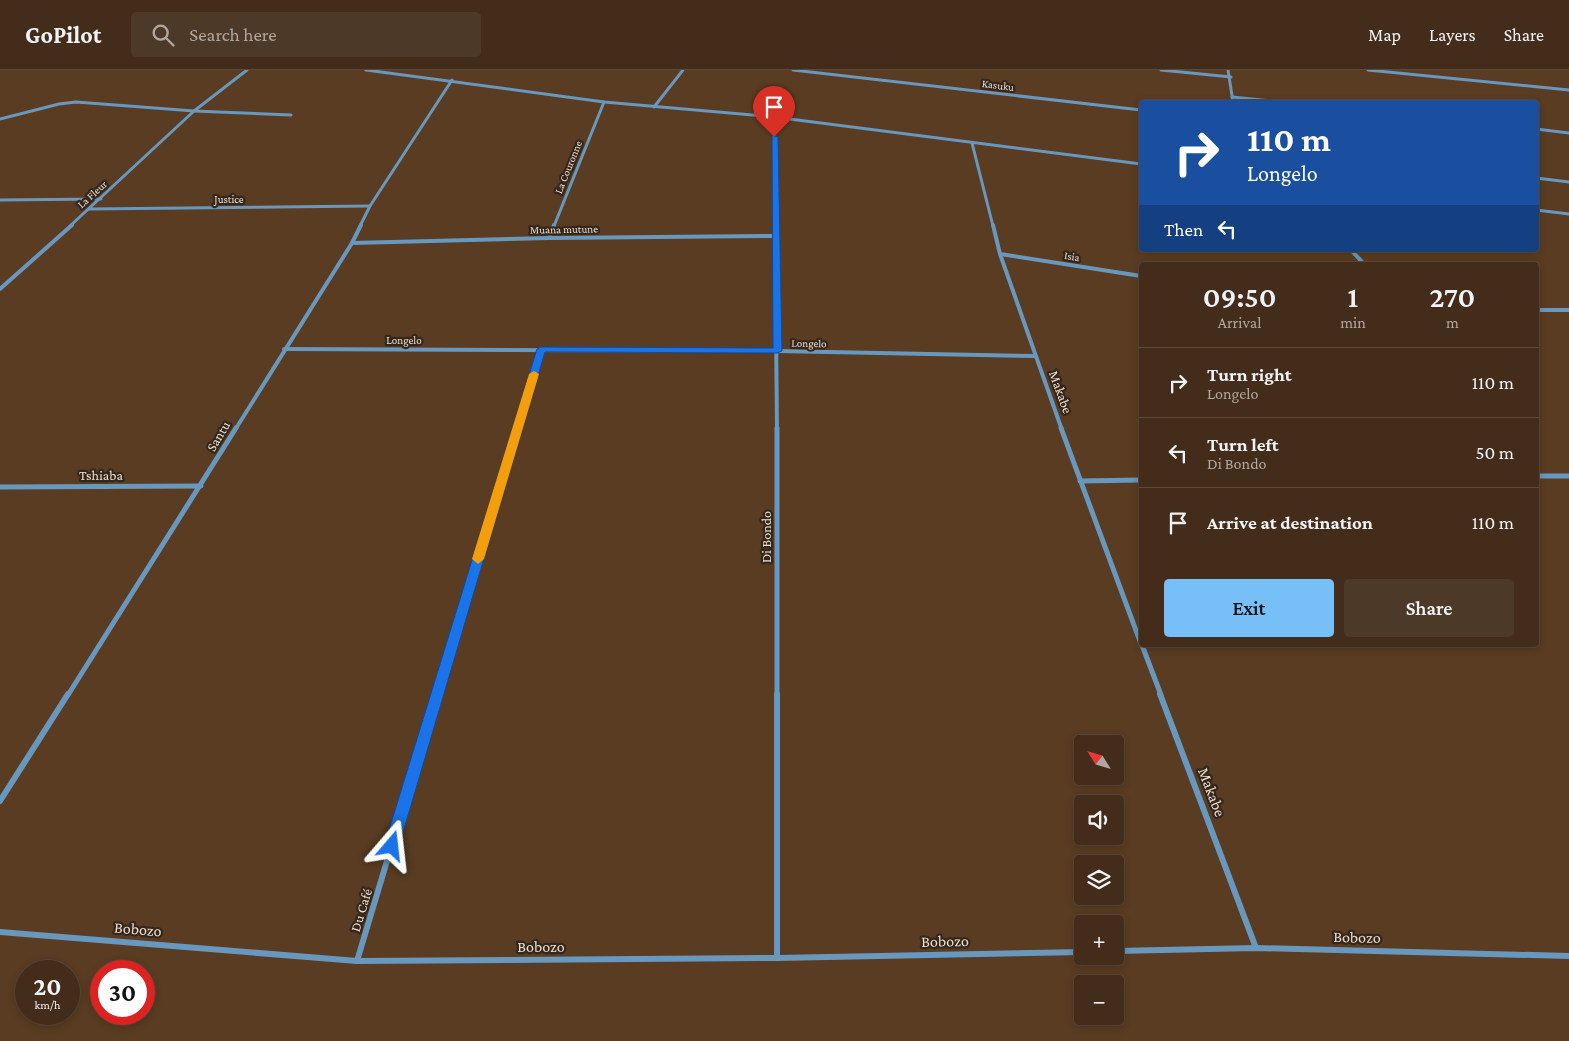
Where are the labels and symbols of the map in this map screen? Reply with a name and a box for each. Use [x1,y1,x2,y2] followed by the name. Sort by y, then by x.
[981,77,1015,93] street label: Kasuku
[753,86,795,137] pin
[552,139,584,195] street label: La Couronne
[75,178,109,210] street label: La Fleur
[213,193,244,206] street label: Justice
[530,222,598,236] street label: Muana mutune
[1063,249,1081,263] street label: Isia
[386,334,422,347] street label: Longelo
[791,337,827,350] street label: Longelo
[1046,368,1076,416] street label: Makabe
[203,417,234,454] street label: Santu
[79,467,123,483] street label: Tshiaba
[758,511,774,563] street label: Di Bondo
[1074,735,1124,785] north arrow
[1195,765,1229,819] street label: Makabe
[365,819,417,871] position arrow
[347,886,375,934] street label: Du Café
[114,918,162,940] street label: Bobozo
[1333,928,1381,946] street label: Bobozo
[921,932,969,950] street label: Bobozo
[517,938,565,955] street label: Bobozo
[90,960,155,1025] speed limit sign: 30

